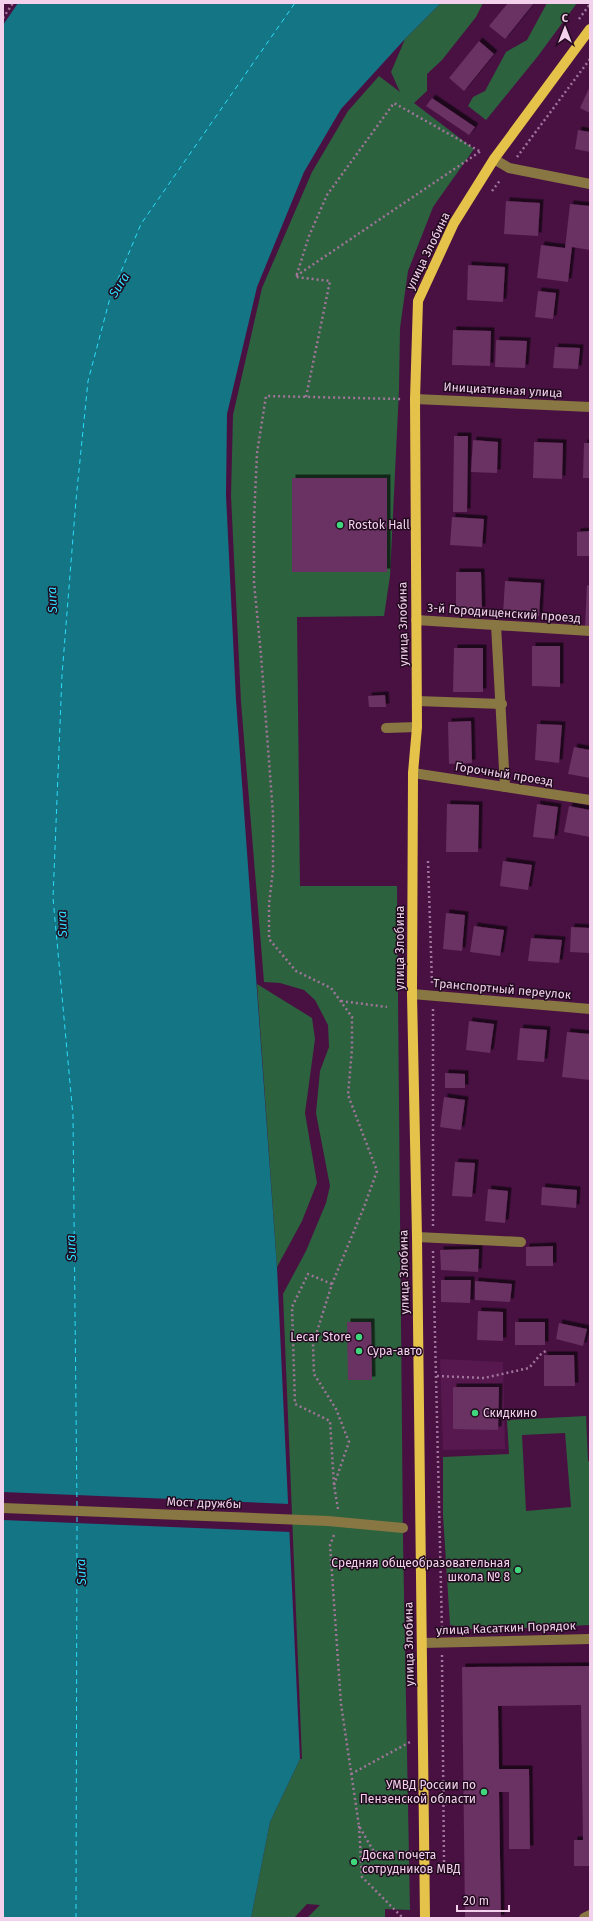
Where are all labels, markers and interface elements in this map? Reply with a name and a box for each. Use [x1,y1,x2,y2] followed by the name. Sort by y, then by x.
[545,8,585,48] north arrow
[562,12,569,25] text: С
[403,210,453,292] street label: улица Злобина
[105,270,132,301] water label: Sura
[443,380,563,400] street label: Инициативная улица
[348,518,410,532] place label: Rostok Hall
[335,520,345,530] marker: Rostok Hall
[395,582,411,666] street label: улица Злобина
[44,587,60,614] water label: Sura
[427,601,581,625] street label: 3-й Городищенский проезд
[454,759,554,789] street label: Горочный проезд
[393,906,407,990] street label: улица Злобина
[54,911,70,938] water label: Sura
[432,976,572,1002] street label: Транспортный переулок
[396,1230,412,1314] street label: улица Злобина
[63,1235,79,1262] water label: Sura
[290,1330,351,1344] place label: Lecar Store
[354,1332,364,1342] marker: Lecar Store
[367,1344,422,1358] place label: Сура-авто
[354,1346,364,1356] marker: Сура-авто
[483,1406,537,1420] place label: Скидкино
[470,1408,480,1418] marker: Скидкино
[166,1495,242,1511] street label: Мост дружбы
[331,1556,510,1584] place label: Средняя общеобразовательная школа № 8
[73,1559,89,1586] water label: Sura
[513,1565,523,1575] marker: Средняя общеобразовательная школа № 8
[401,1602,417,1686] street label: улица Злобина
[436,1619,577,1637] street label: улица Касаткин Порядок
[360,1778,476,1806] place label: УМВД России по Пензенской области
[479,1787,489,1797] marker: УМВД России по Пензенской области
[361,1848,461,1876] place label: Доска почета сотрудников МВД
[349,1857,359,1867] marker: Доска почета сотрудников МВД
[457,1887,509,1913] scale bar
[463,1894,489,1908] text: 20 m

